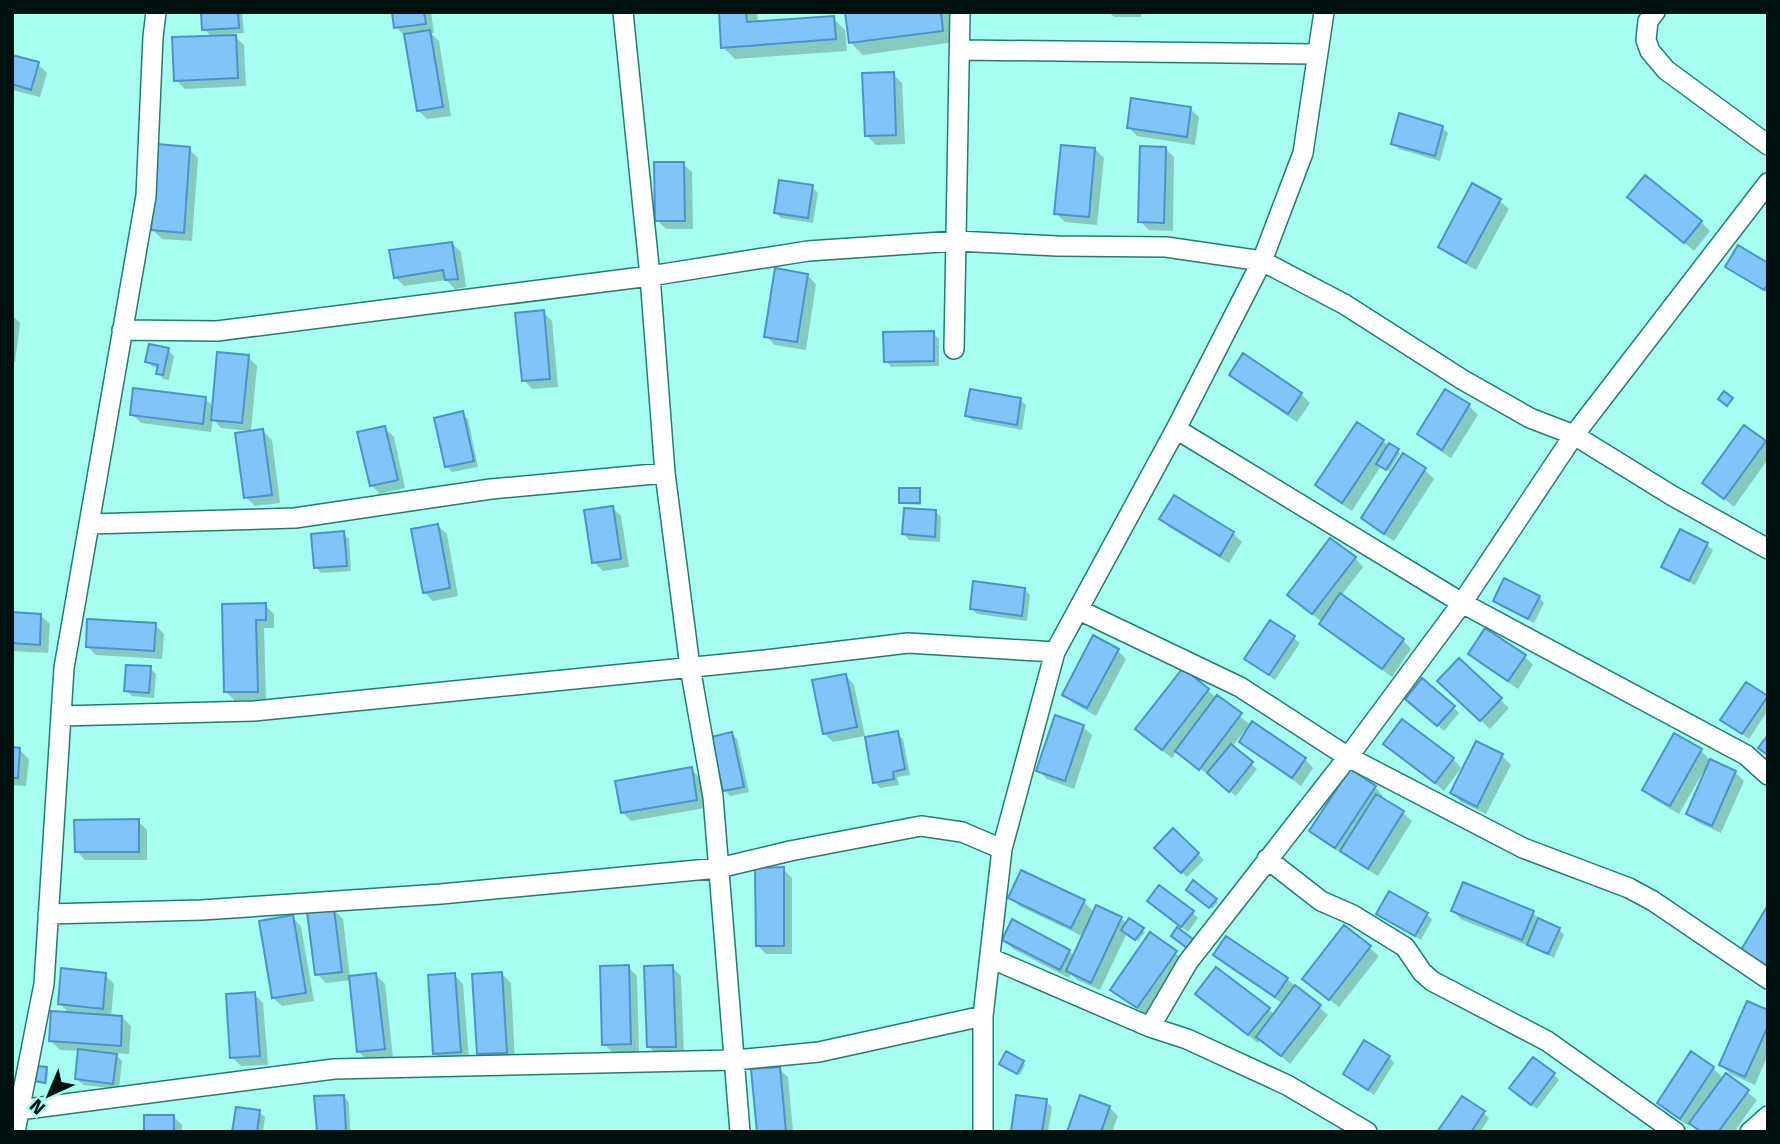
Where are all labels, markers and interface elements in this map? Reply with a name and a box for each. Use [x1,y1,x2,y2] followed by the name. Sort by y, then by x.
[14,1060,84,1130] north arrow
[25,1094,50,1120] text: N

